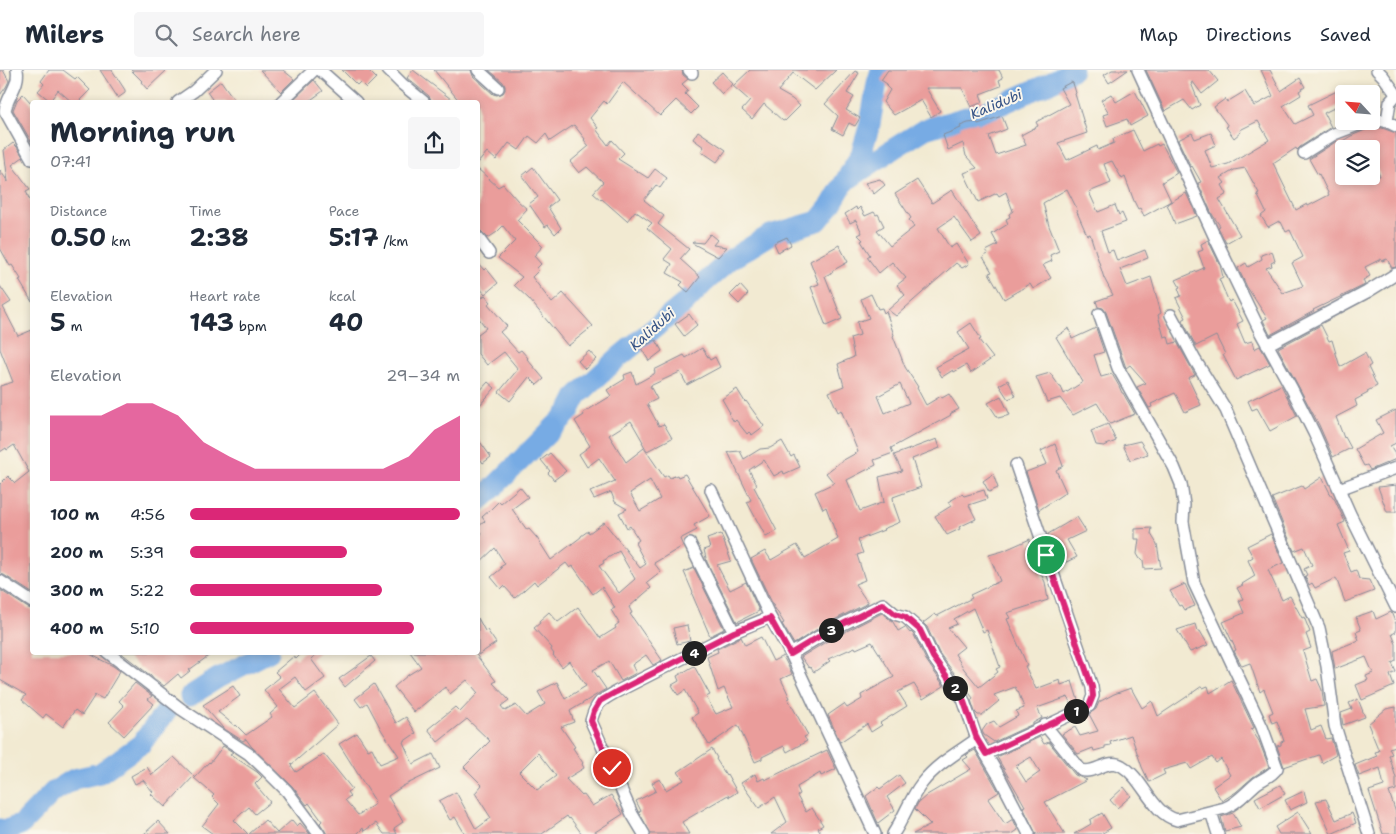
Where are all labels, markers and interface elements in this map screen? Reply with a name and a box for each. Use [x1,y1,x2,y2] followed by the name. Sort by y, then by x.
[134,12,484,57] search box
[25,19,104,51] text: Milers
[152,21,180,49] icon: search
[192,22,301,47] text: Search here
[1140,23,1178,47] text: Map
[1206,23,1292,47] text: Directions
[1320,23,1371,47] text: Saved
[967,85,1026,123] water label: Kalidubi
[1335,85,1380,130] north arrow
[1335,85,1380,185] map controls
[50,113,235,151] text: Morning run
[408,117,460,169] button: share
[1335,140,1380,185] button: layers
[50,151,91,172] text: 07:41
[50,202,107,220] text: Distance
[189,202,221,220] text: Time
[329,202,359,220] text: Pace
[50,220,106,254] text: 0.50
[189,220,249,254] text: 2:38
[329,220,379,254] text: 5:17
[106,232,131,250] text: km
[379,232,408,250] text: /km
[50,287,113,305] text: Elevation
[189,287,261,305] text: Heart rate
[329,287,356,305] text: kcal
[626,303,679,354] water label: Kalidubi
[50,305,66,339] text: 5
[189,305,234,339] text: 143
[329,305,364,339] text: 40
[66,317,82,335] text: m
[234,317,267,335] text: bpm
[50,365,122,386] text: Elevation
[386,365,460,386] text: 29–34 m
[50,504,99,525] text: 100 m
[130,504,165,525] text: 4:56
[1025,534,1067,576] pin
[1032,541,1060,569] icon: arrive
[50,542,103,563] text: 200 m
[130,542,164,563] text: 5:39
[50,580,104,601] text: 300 m
[130,580,164,601] text: 5:22
[50,618,104,639] text: 400 m
[130,618,160,639] text: 5:10
[818,618,844,642] pin: 3
[827,621,836,639] text: 3
[682,640,706,666] pin: 4
[690,644,699,662] text: 4
[942,676,968,700] pin: 2
[951,679,960,697] text: 2
[1064,698,1088,724] pin: 1
[1073,702,1080,720] text: 1
[591,747,633,789] pin
[598,754,626,782] icon: check

